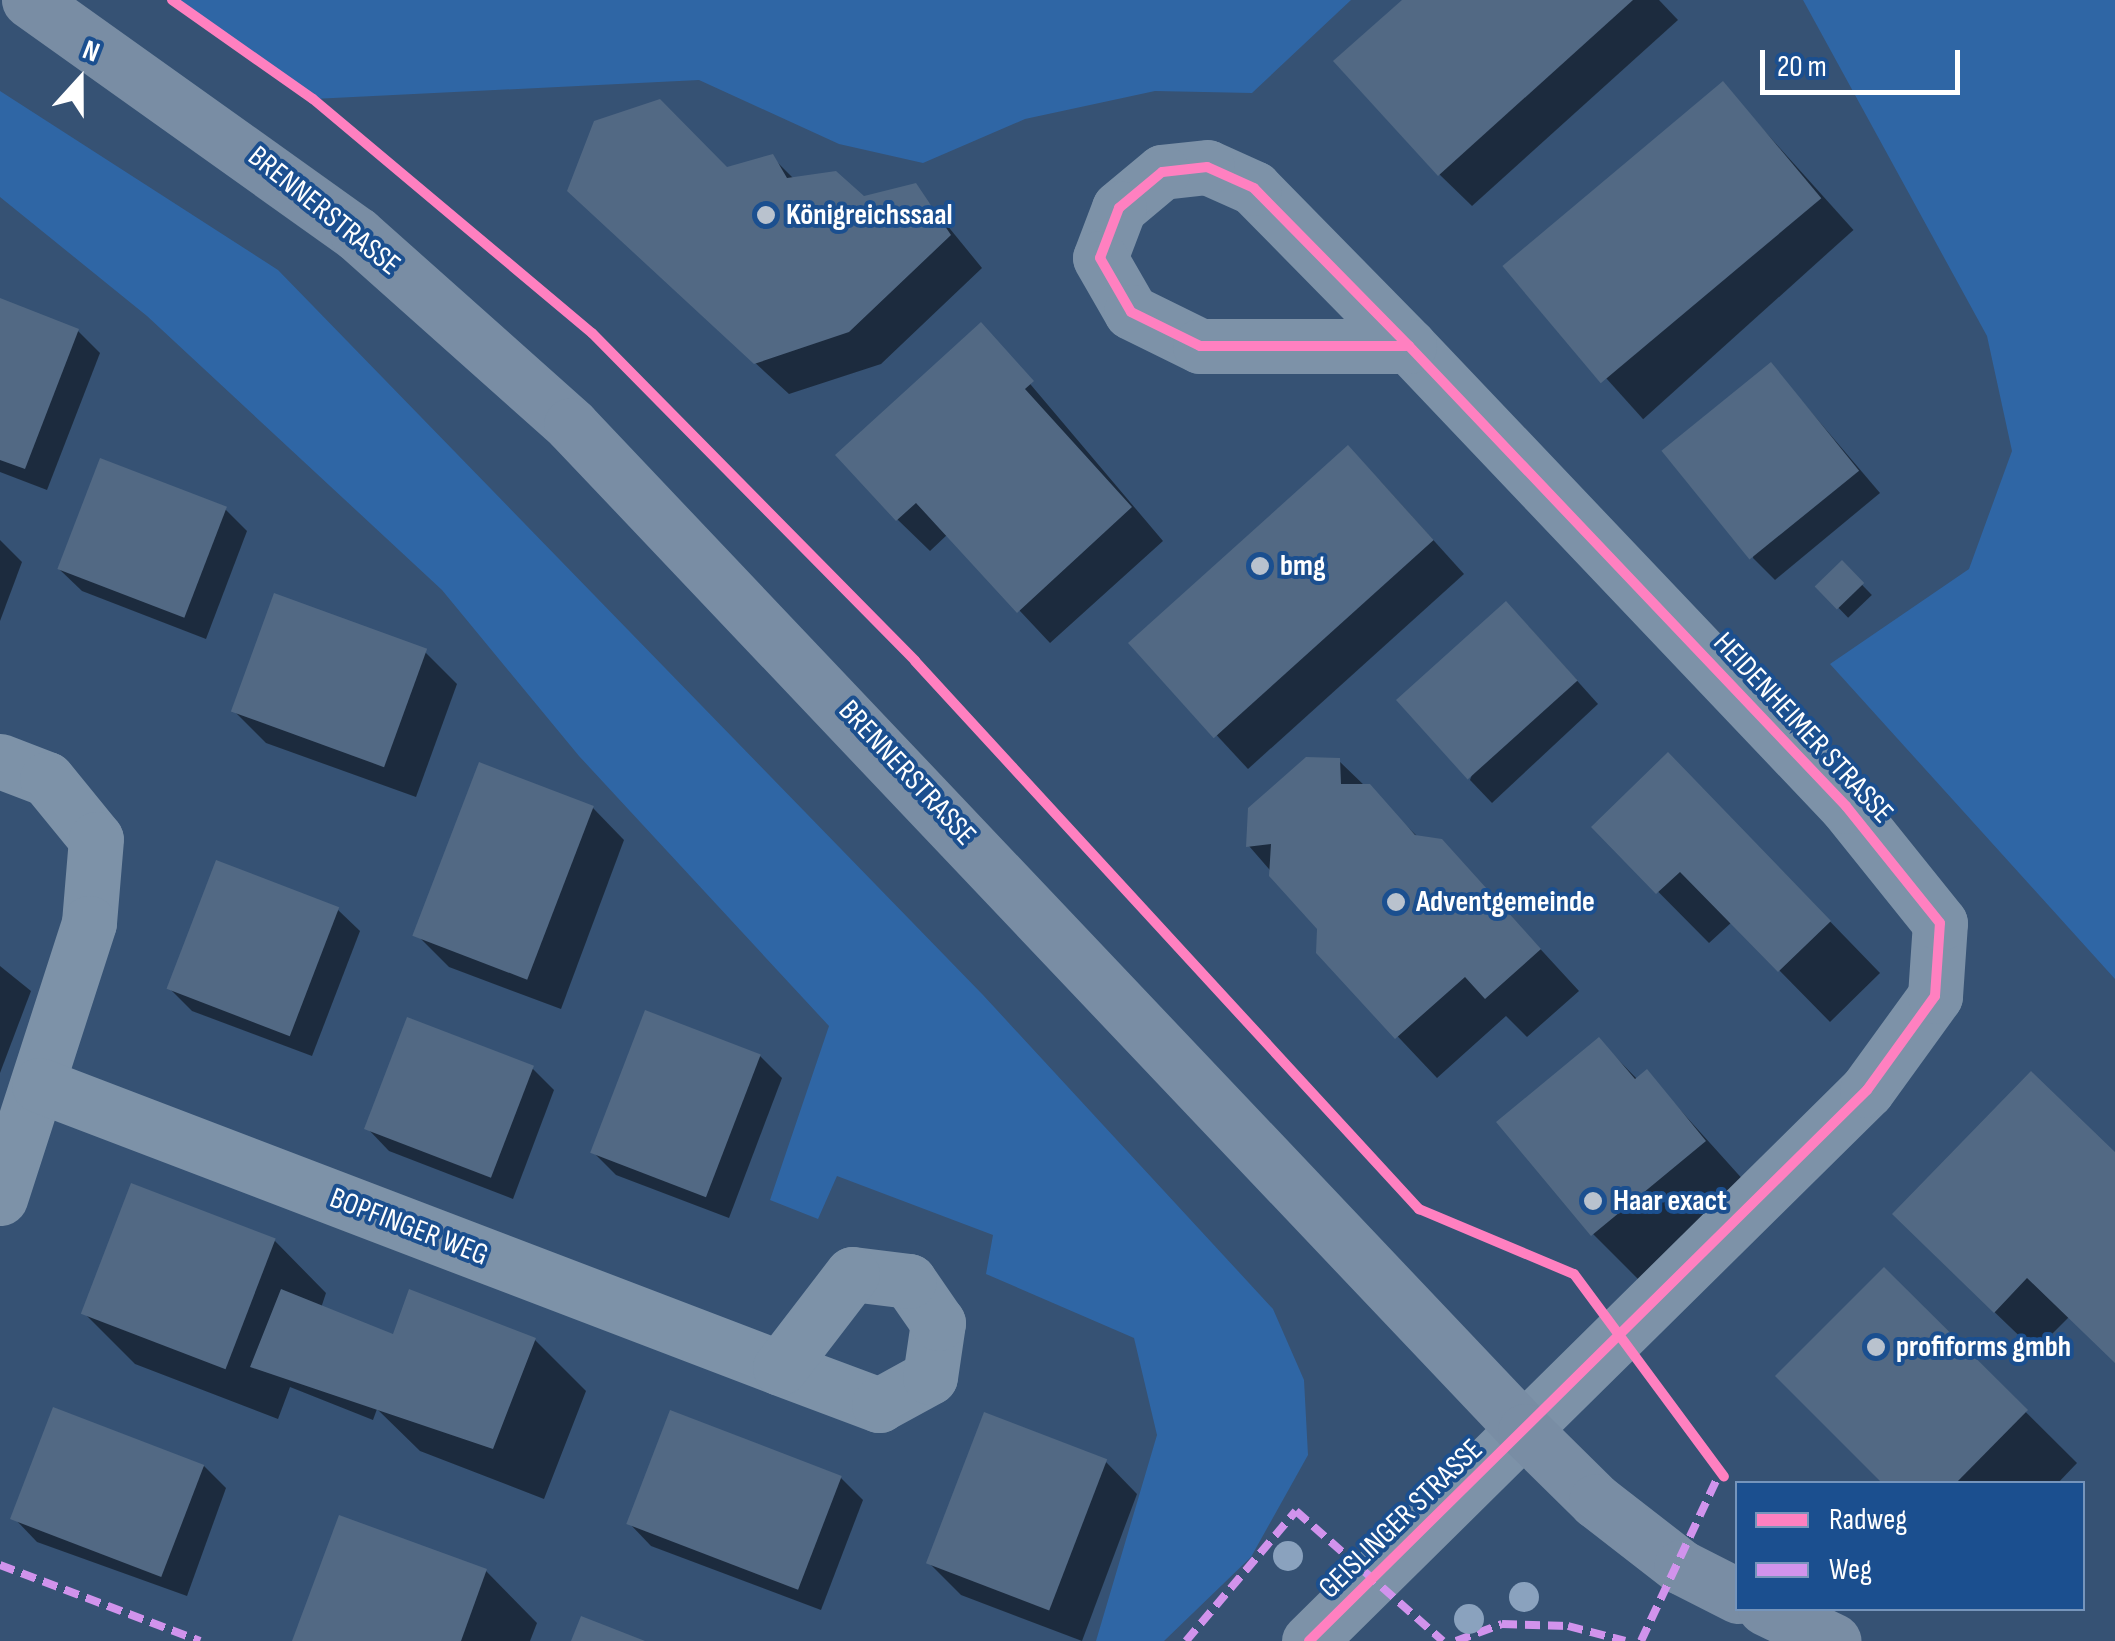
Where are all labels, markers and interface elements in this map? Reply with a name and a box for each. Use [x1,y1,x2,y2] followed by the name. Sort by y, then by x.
[30,30,130,130] north arrow
[1765,30,1965,92] scale bar
[78,33,104,70] text: N
[1777,49,1827,85] text: 20 m
[241,139,407,283] street label: BRENNERSTRASSE
[786,197,953,233] place label: Königreichssaal
[755,204,777,226] marker: Königreichssaal
[1280,548,1326,584] place label: bmg
[1249,555,1271,577] marker: bmg
[1705,625,1901,831] street label: HEIDENHEIMER STRASSE
[831,693,983,853] street label: BRENNERSTRASSE
[1416,884,1595,920] place label: Adventgemeinde
[1385,891,1407,913] marker: Adventgemeinde
[325,1180,493,1274] street label: BOPFINGER WEG
[1613,1183,1727,1219] place label: Haar exact
[1582,1190,1604,1212] marker: Haar exact
[1896,1329,2071,1365] place label: profiforms gmbh
[1865,1336,1887,1358] marker: profiforms gmbh
[1312,1432,1490,1606] street label: GEISLINGER STRASSE
[1735,1481,2085,1611] legend
[1829,1502,1907,1538] text: Radweg
[1829,1552,1872,1588] text: Weg

